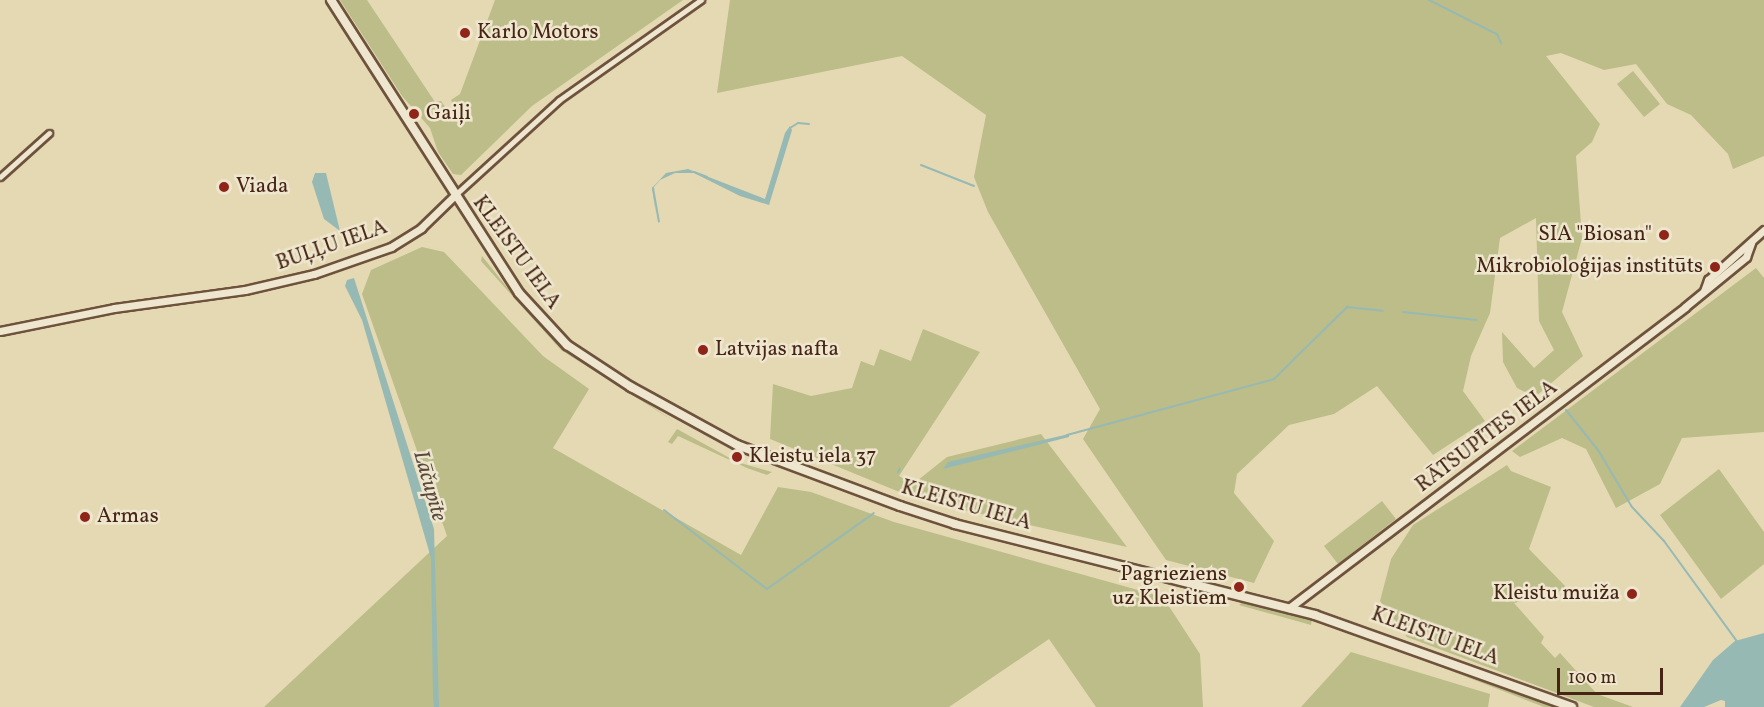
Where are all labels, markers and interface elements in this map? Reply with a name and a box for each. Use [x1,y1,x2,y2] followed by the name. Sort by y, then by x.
[477,20,599,46] place label: Karlo Motors
[458,26,472,40] marker: Karlo Motors
[426,101,471,127] place label: Gaiļi
[407,107,421,121] marker: Gaiļi
[236,174,288,200] place label: Viada
[217,180,231,194] marker: Viada
[466,191,566,315] street label: KLEISTU IELA
[273,215,391,277] street label: BUĻĻU IELA
[1538,222,1652,248] place label: SIA "Biosan"
[1657,228,1671,242] marker: SIA "Biosan"
[1476,254,1703,280] place label: Mikrobioloģijas institūts
[1708,260,1722,274] marker: Mikrobioloģijas institūts
[715,337,839,363] place label: Latvijas nafta
[696,343,710,357] marker: Latvijas nafta
[1411,376,1563,498] street label: RĀTSUPĪTES IELA
[749,444,876,470] place label: Kleistu iela 37
[406,448,452,524] water label: Lāčupīte
[730,450,744,464] marker: Kleistu iela 37
[898,475,1034,537] street label: KLEISTU IELA
[97,504,159,530] place label: Armas
[78,510,92,524] marker: Armas
[1112,562,1227,612] place label: Pagrieziens uz Kleistiem
[1232,580,1246,594] marker: Pagrieziens uz Kleistiem
[1493,581,1620,607] place label: Kleistu muiža
[1625,587,1639,601] marker: Kleistu muiža
[1368,602,1502,672] street label: KLEISTU IELA
[1560,656,1666,694] scale bar
[1568,666,1617,691] text: 100 m

